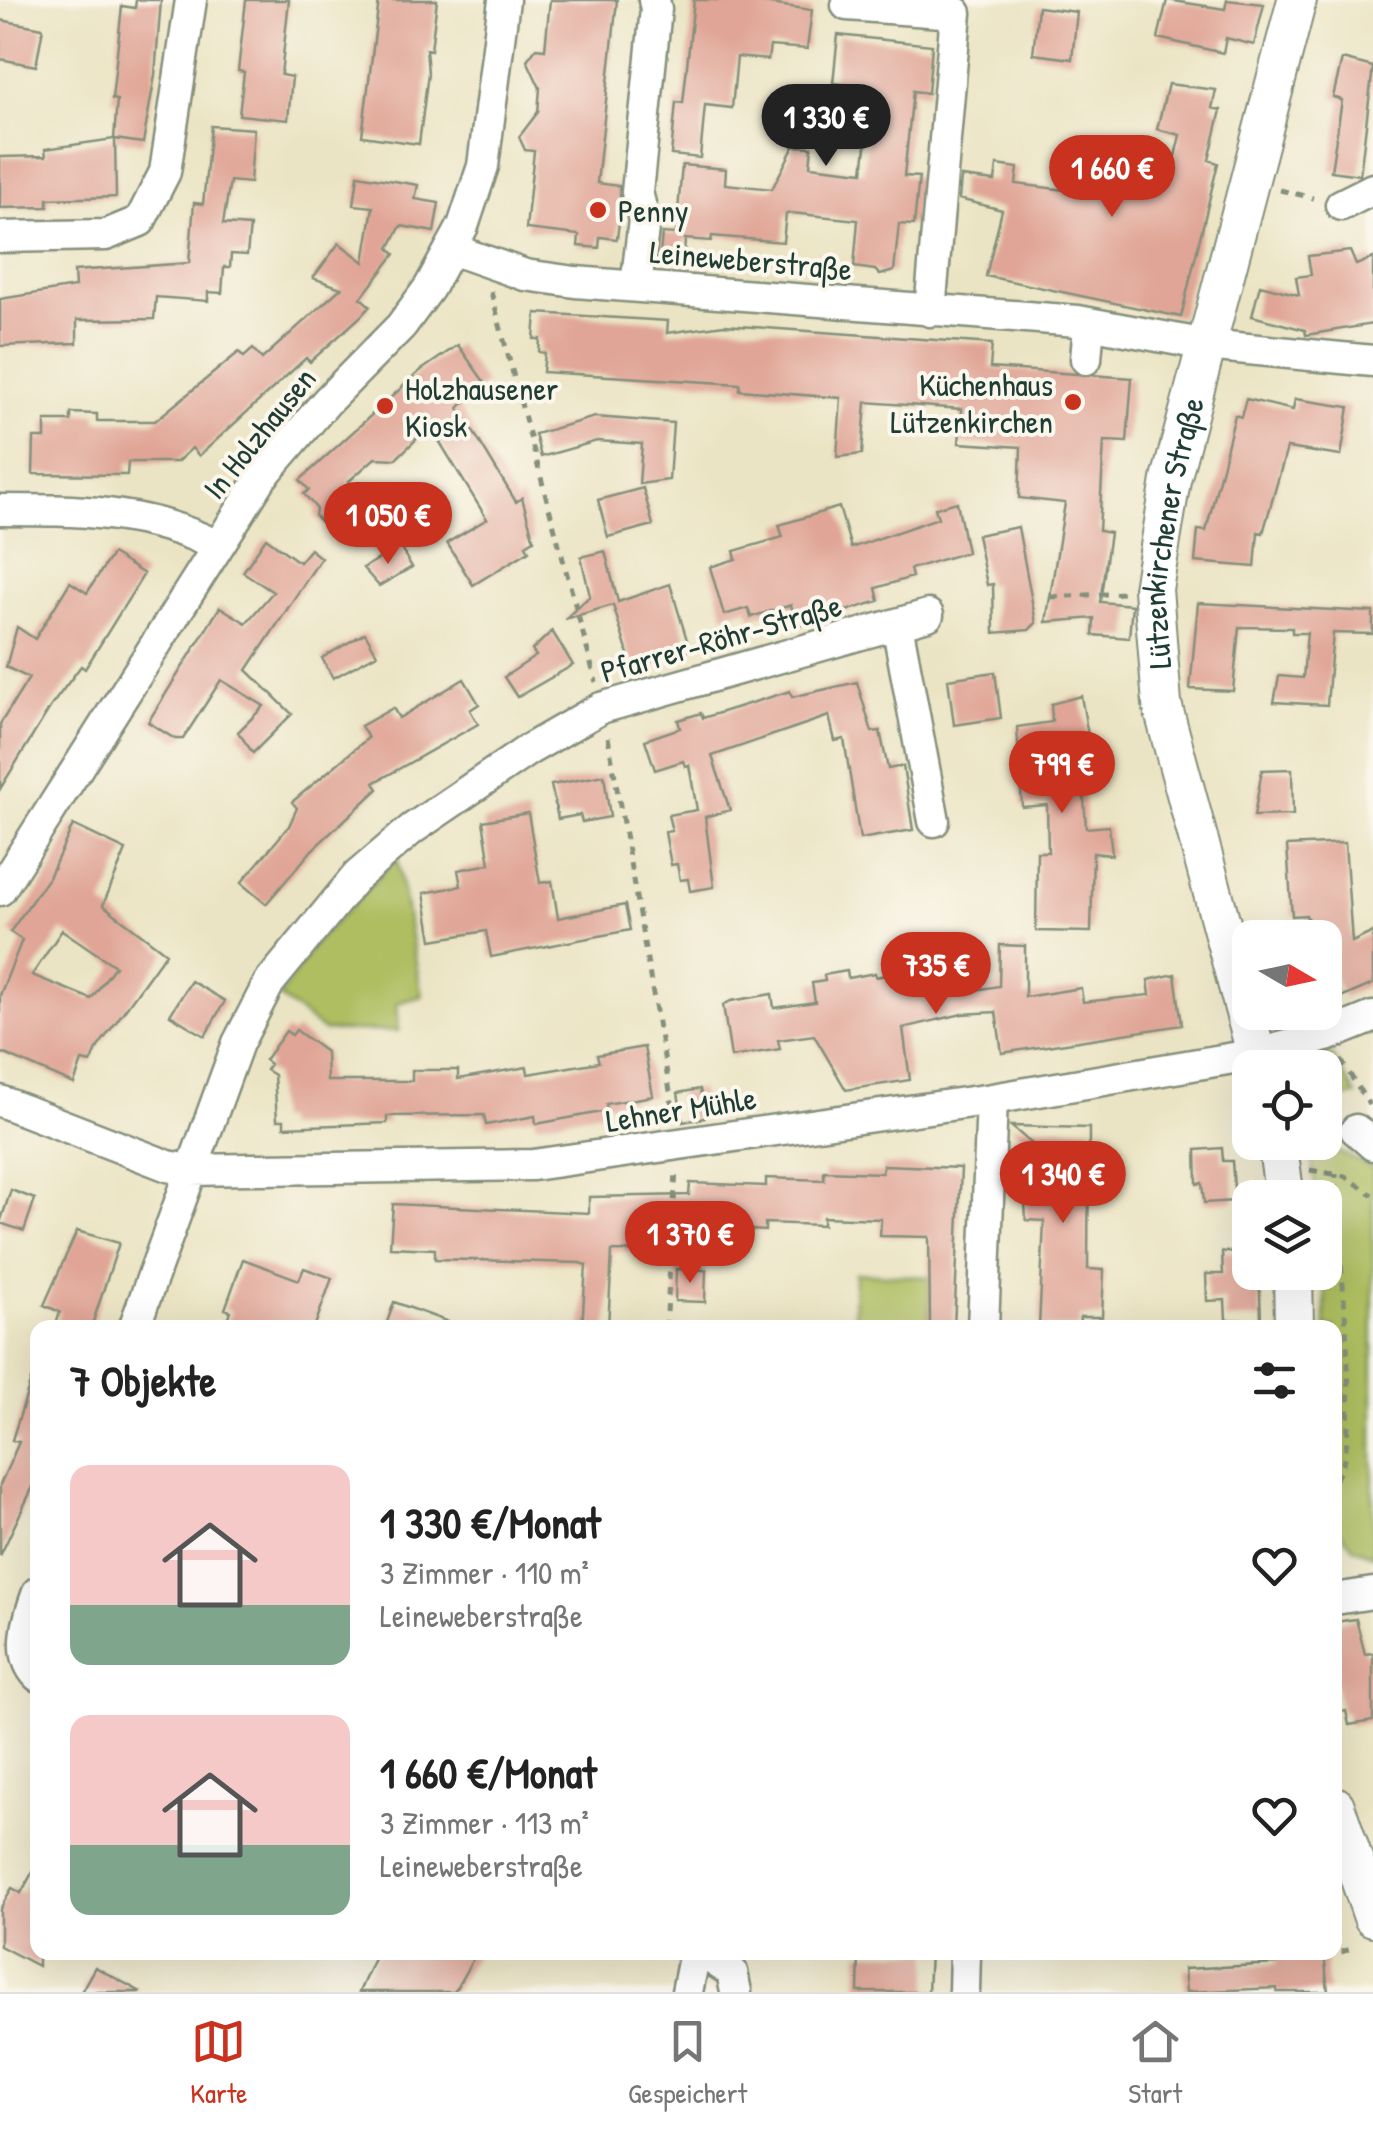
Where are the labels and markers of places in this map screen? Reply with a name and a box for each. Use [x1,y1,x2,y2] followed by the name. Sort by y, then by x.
[734,84,918,169] pin: 1 330 €
[1020,135,1204,220] pin: 1 660 €
[618,189,689,232] place label: Penny
[587,199,609,221] marker: Penny
[891,363,1053,443] place label: Küchenhaus Lützenkirchen
[405,367,558,447] place label: Holzhausener Kiosk
[1062,391,1084,413] marker: Küchenhaus Lützenkirchen
[374,395,396,417] marker: Holzhausener Kiosk
[296,482,480,567] pin: 1 050 €
[992,731,1132,816] pin: 799 €
[866,932,1006,1017] pin: 735 €
[971,1141,1155,1226] pin: 1 340 €
[598,1201,782,1286] pin: 1 370 €

